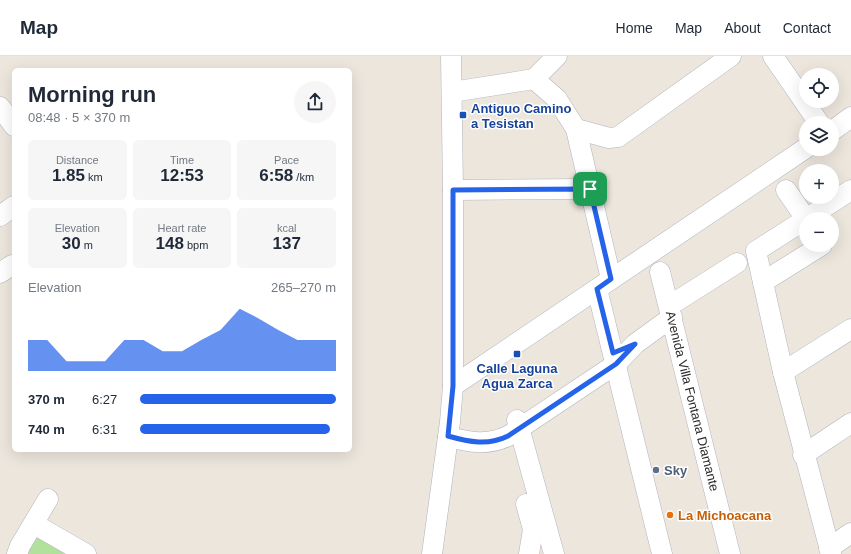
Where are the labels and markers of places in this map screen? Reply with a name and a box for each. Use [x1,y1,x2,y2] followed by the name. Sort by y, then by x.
[471,101,571,131] place label: Antiguo Camino a Tesistan
[458,110,468,120] marker: Antiguo Camino a Tesistan
[573,172,607,206] pin
[512,349,522,359] marker: Calle Laguna Agua Zarca
[477,361,558,391] place label: Calle Laguna Agua Zarca
[664,463,688,478] place label: Sky
[651,465,661,475] marker: Sky
[678,508,772,523] place label: La Michoacana
[665,510,675,520] marker: La Michoacana

